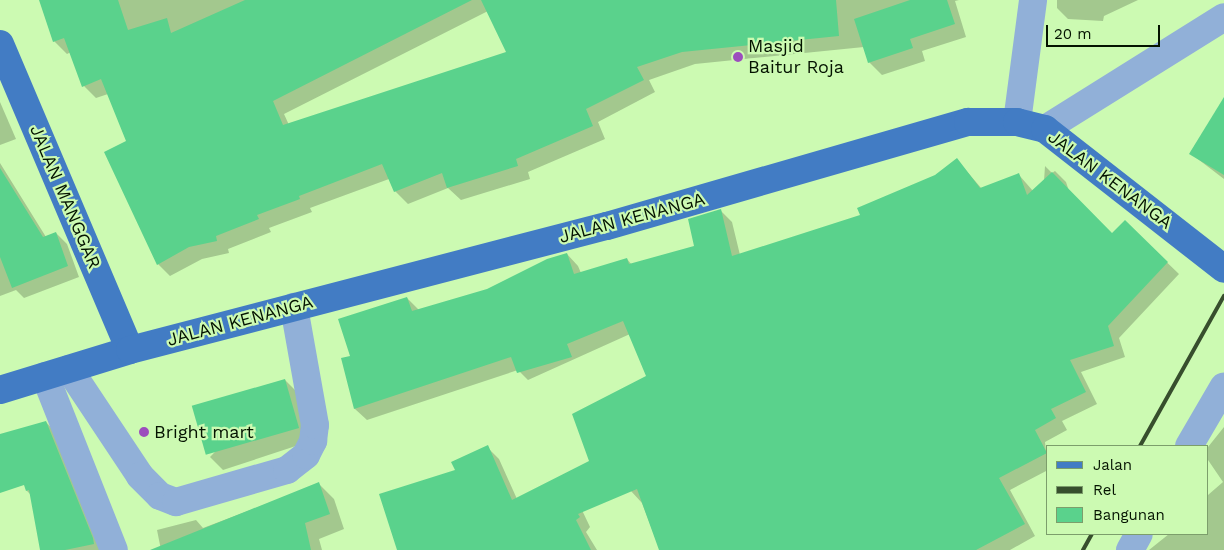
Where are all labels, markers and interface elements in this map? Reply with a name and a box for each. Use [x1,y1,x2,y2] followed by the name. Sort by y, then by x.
[1049,15,1163,47] scale bar
[1054,25,1092,43] text: 20 m
[748,36,844,78] place label: Masjid Baitur Roja
[732,51,744,63] marker: Masjid Baitur Roja
[25,122,105,272] street label: JALAN MANGGAR
[1044,126,1176,234] street label: JALAN KENANGA
[557,188,707,248] street label: JALAN KENANGA
[165,291,315,351] street label: JALAN KENANGA
[154,421,254,443] place label: Bright mart
[138,426,150,438] marker: Bright mart
[1046,445,1209,535] legend
[1093,456,1132,474] text: Jalan
[1093,481,1116,499] text: Rel
[1093,506,1165,524] text: Bangunan

